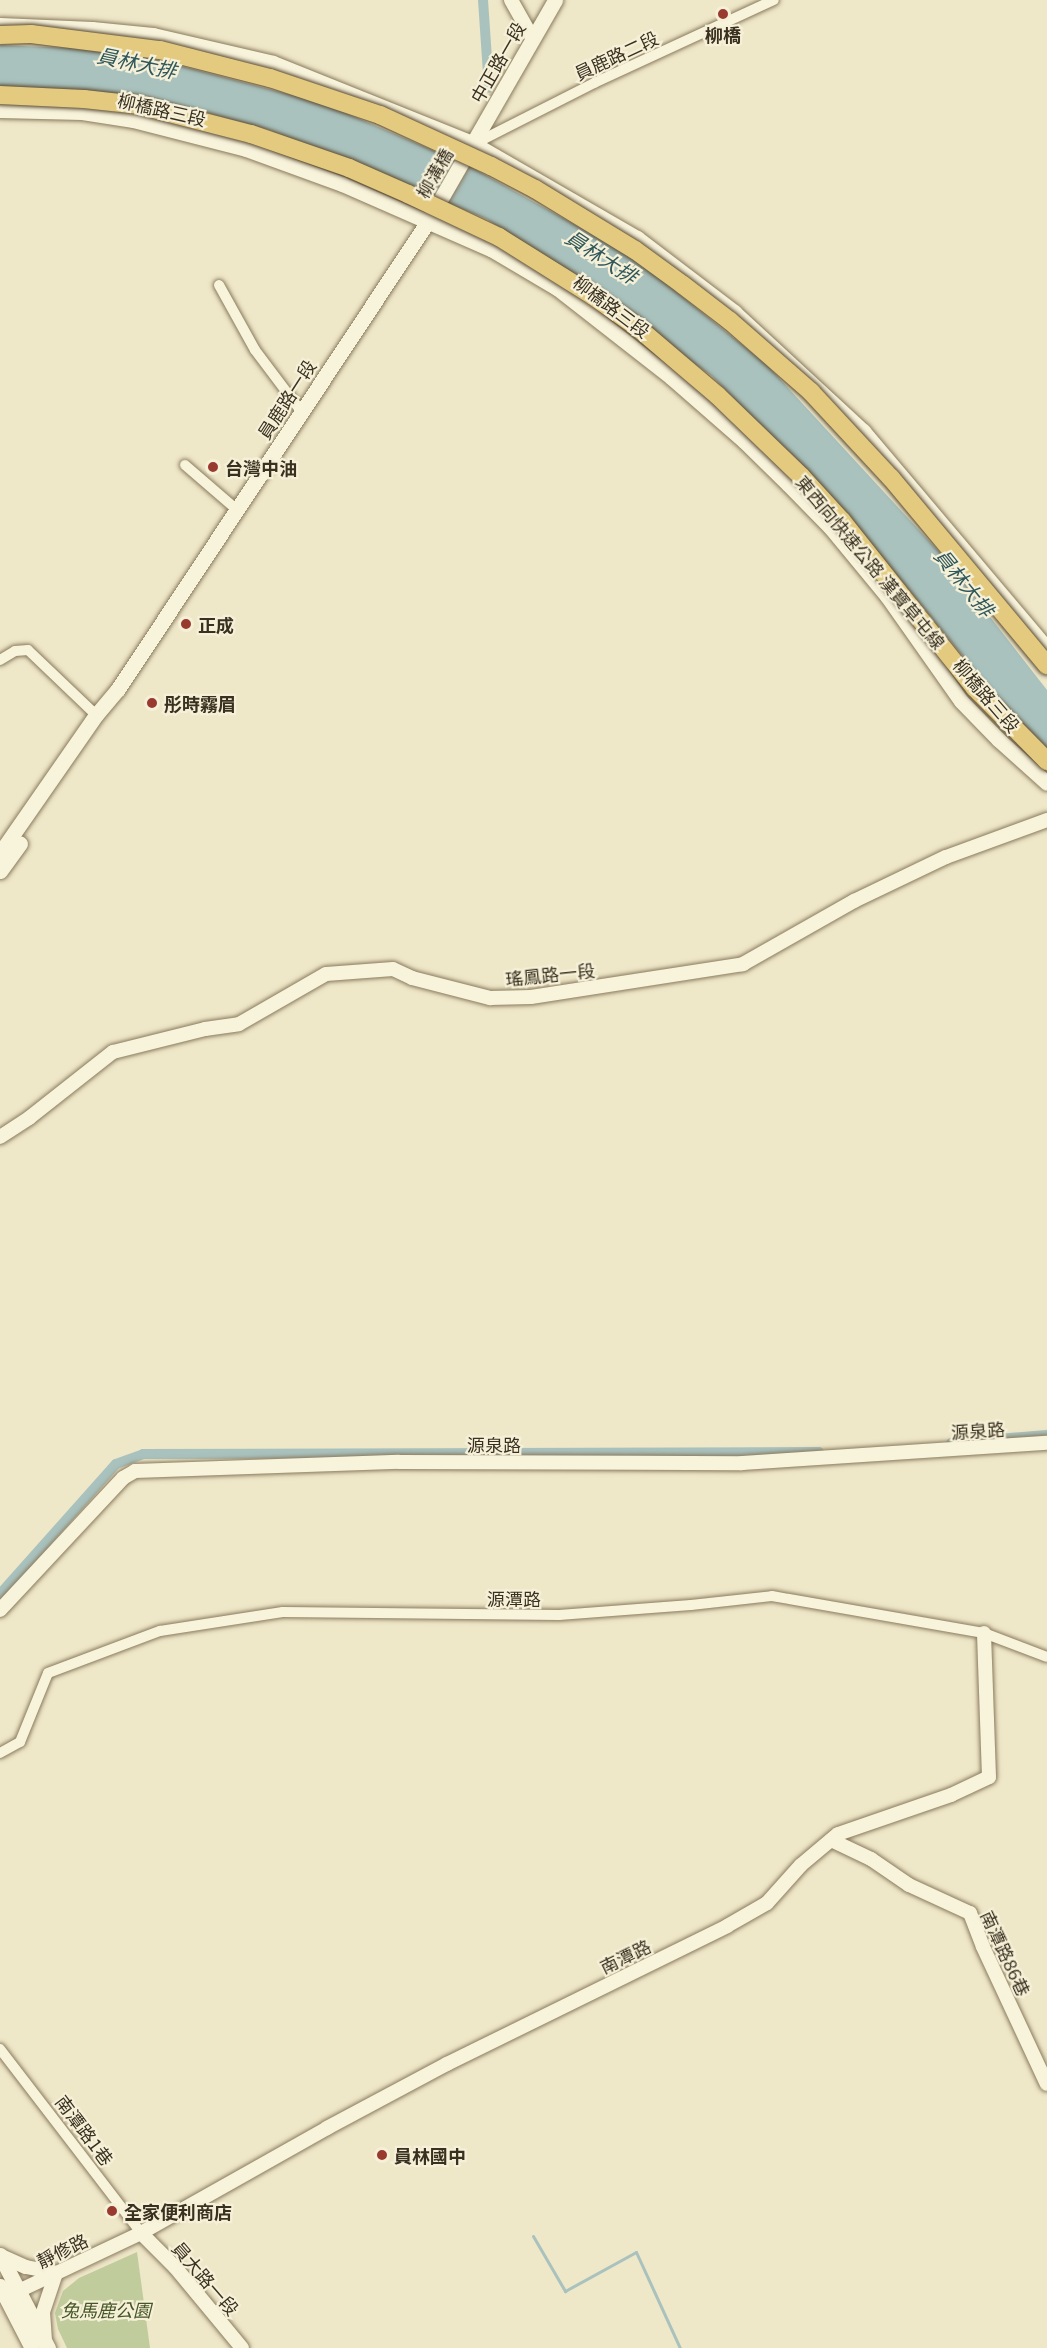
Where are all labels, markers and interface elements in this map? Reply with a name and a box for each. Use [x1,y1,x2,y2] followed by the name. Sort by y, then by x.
[716,7,730,21] marker: 柳橋
[465,18,529,106] street label: 中正路一段
[705,23,741,45] place label: 柳橋
[571,26,661,84] street label: 員鹿路二段
[95,42,179,82] water label: 員林大排
[116,88,208,130] street label: 柳橋路三段
[411,144,457,202] street label: 柳溝橋
[562,224,642,288] water label: 員林大排
[570,270,654,342] street label: 柳橋路三段
[252,355,320,443] street label: 員鹿路一段
[225,456,297,478] place label: 台灣中油
[206,460,220,474] marker: 台灣中油
[792,471,950,653] street label: 東西向快速公路 漢寶草屯線
[931,543,999,621] water label: 員林大排
[198,613,234,635] place label: 正成
[179,617,193,631] marker: 正成
[949,654,1025,736] street label: 柳橋路三段
[164,692,236,714] place label: 彤時霧眉
[145,696,159,710] marker: 彤時霧眉
[504,959,596,989] street label: 瑤鳳路一段
[950,1417,1006,1443] street label: 源泉路
[467,1433,521,1455] street label: 源泉路
[487,1587,541,1609] street label: 源潭路
[977,1907,1035,1999] street label: 南潭路86巷
[596,1934,654,1978] street label: 南潭路
[52,2091,118,2169] street label: 南潭路1巷
[394,2144,466,2166] place label: 員林國中
[375,2148,389,2162] marker: 員林國中
[124,2200,232,2222] place label: 全家便利商店
[105,2204,119,2218] marker: 全家便利商店
[33,2228,91,2272] street label: 靜修路
[168,2237,244,2319] street label: 員大路一段
[61,2298,151,2320] park label: 兔馬鹿公園

